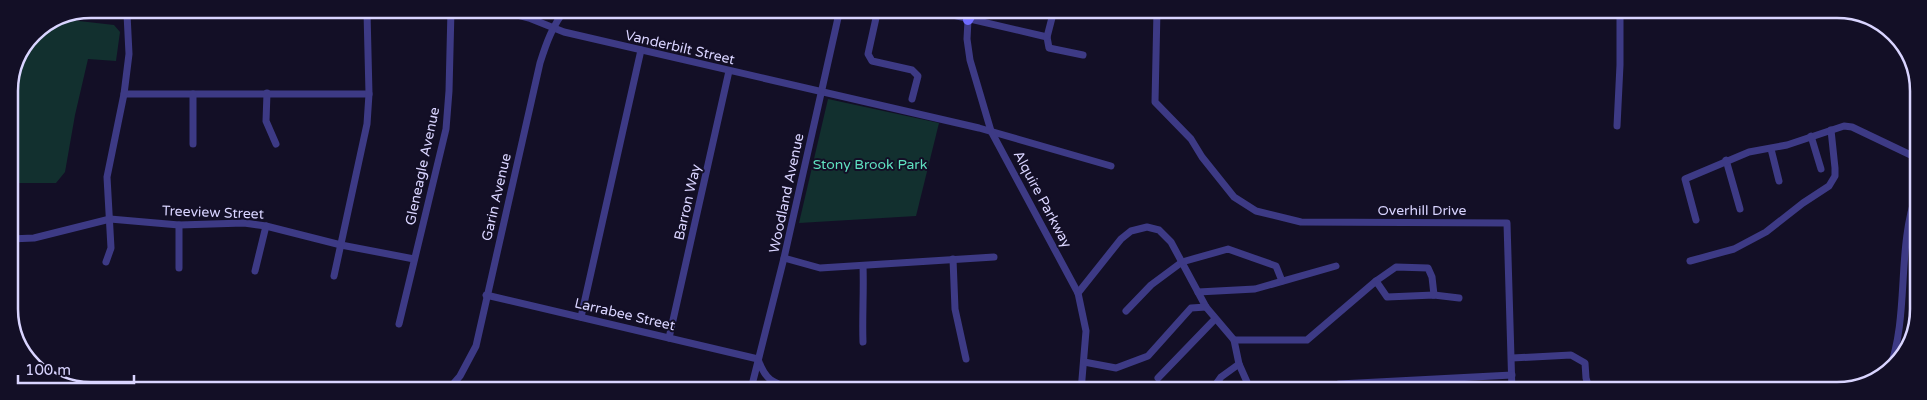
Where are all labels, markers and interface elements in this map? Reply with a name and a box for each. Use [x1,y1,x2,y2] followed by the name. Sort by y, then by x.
[623,27,737,69] street label: Vanderbilt Street
[402,105,443,227] street label: Gleneagle Avenue
[766,132,807,254] street label: Woodland Avenue
[1010,148,1076,251] street label: Alquire Parkway
[478,151,515,243] street label: Garin Avenue
[813,156,928,173] park label: Stony Brook Park
[670,162,705,242] street label: Barron Way
[162,202,265,223] street label: Treeview Street
[1377,202,1467,219] street label: Overhill Drive
[573,295,678,334] street label: Larrabee Street
[18,352,134,384] scale bar
[25,361,71,379] text: 100 m

